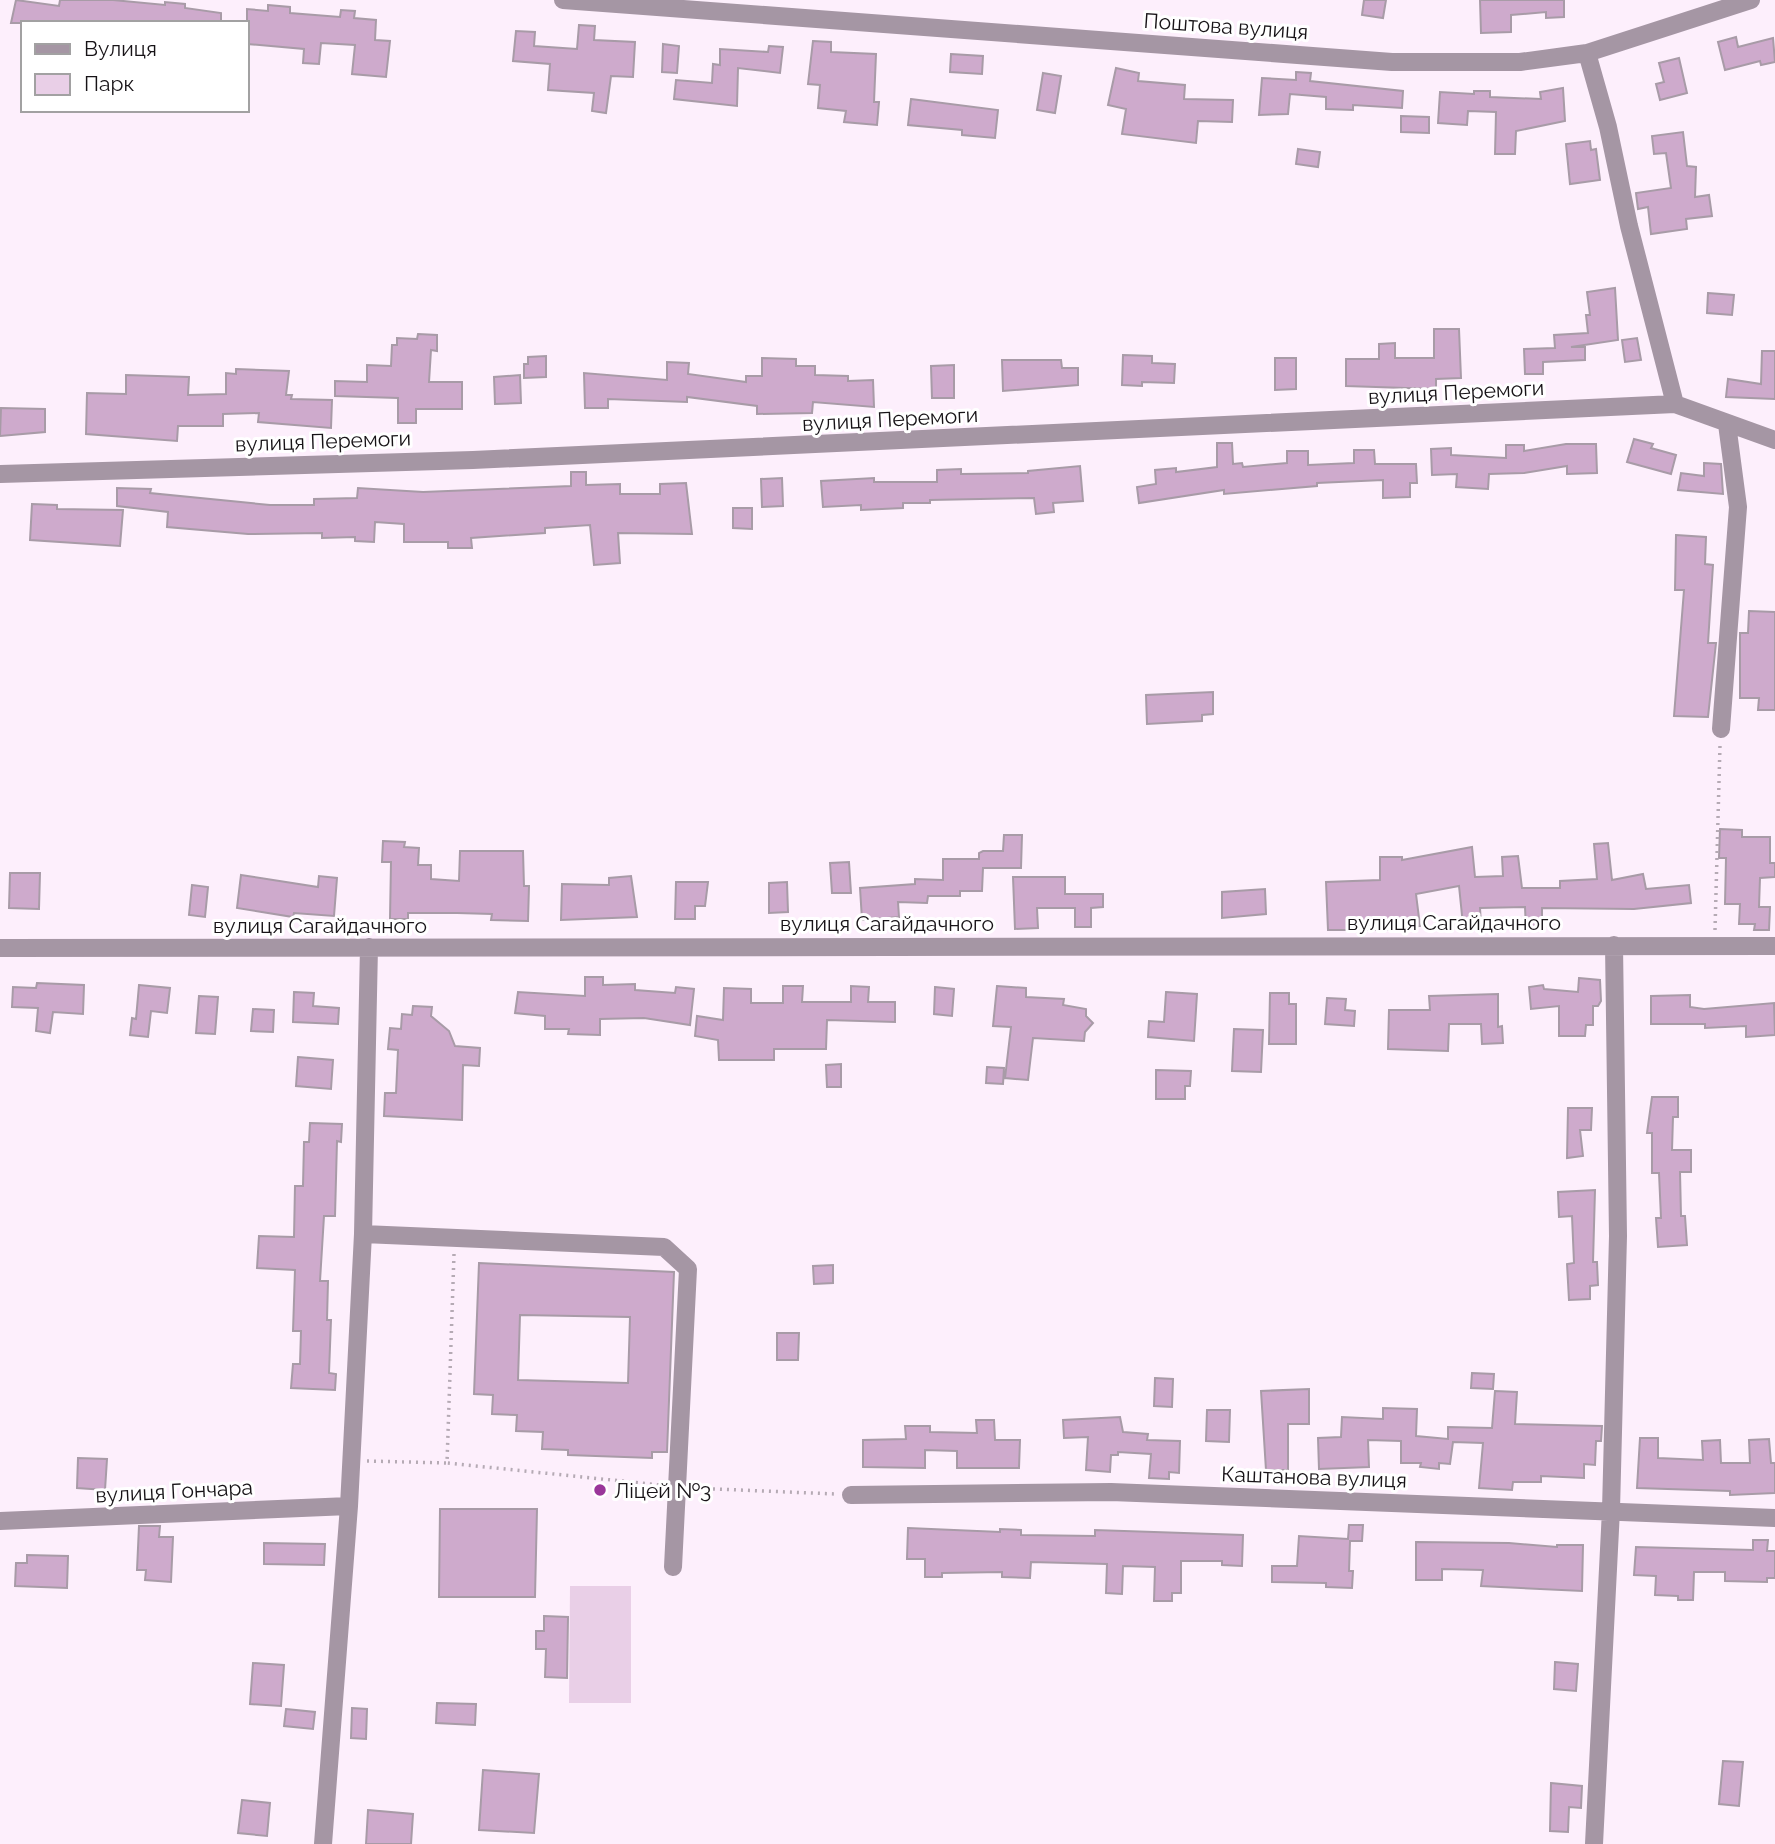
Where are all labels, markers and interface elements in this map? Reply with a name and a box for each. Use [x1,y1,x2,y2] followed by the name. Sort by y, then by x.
[1143,8,1309,44] street label: Поштова вулиця
[21,21,248,112] legend
[84,36,157,61] text: Вулиця
[84,71,134,96] text: Парк
[1367,375,1545,409] street label: вулиця Перемоги
[801,402,979,436] street label: вулиця Перемоги
[235,425,411,457] street label: вулиця Перемоги
[1347,910,1561,935] street label: вулиця Сагайдачного
[780,911,994,936] street label: вулиця Сагайдачного
[213,913,427,938] street label: вулиця Сагайдачного
[1221,1461,1407,1493] street label: Каштанова вулиця
[95,1474,253,1508] street label: вулиця Гончара
[614,1478,711,1503] place label: Ліцей №3
[592,1482,608,1498] marker: Ліцей №3

